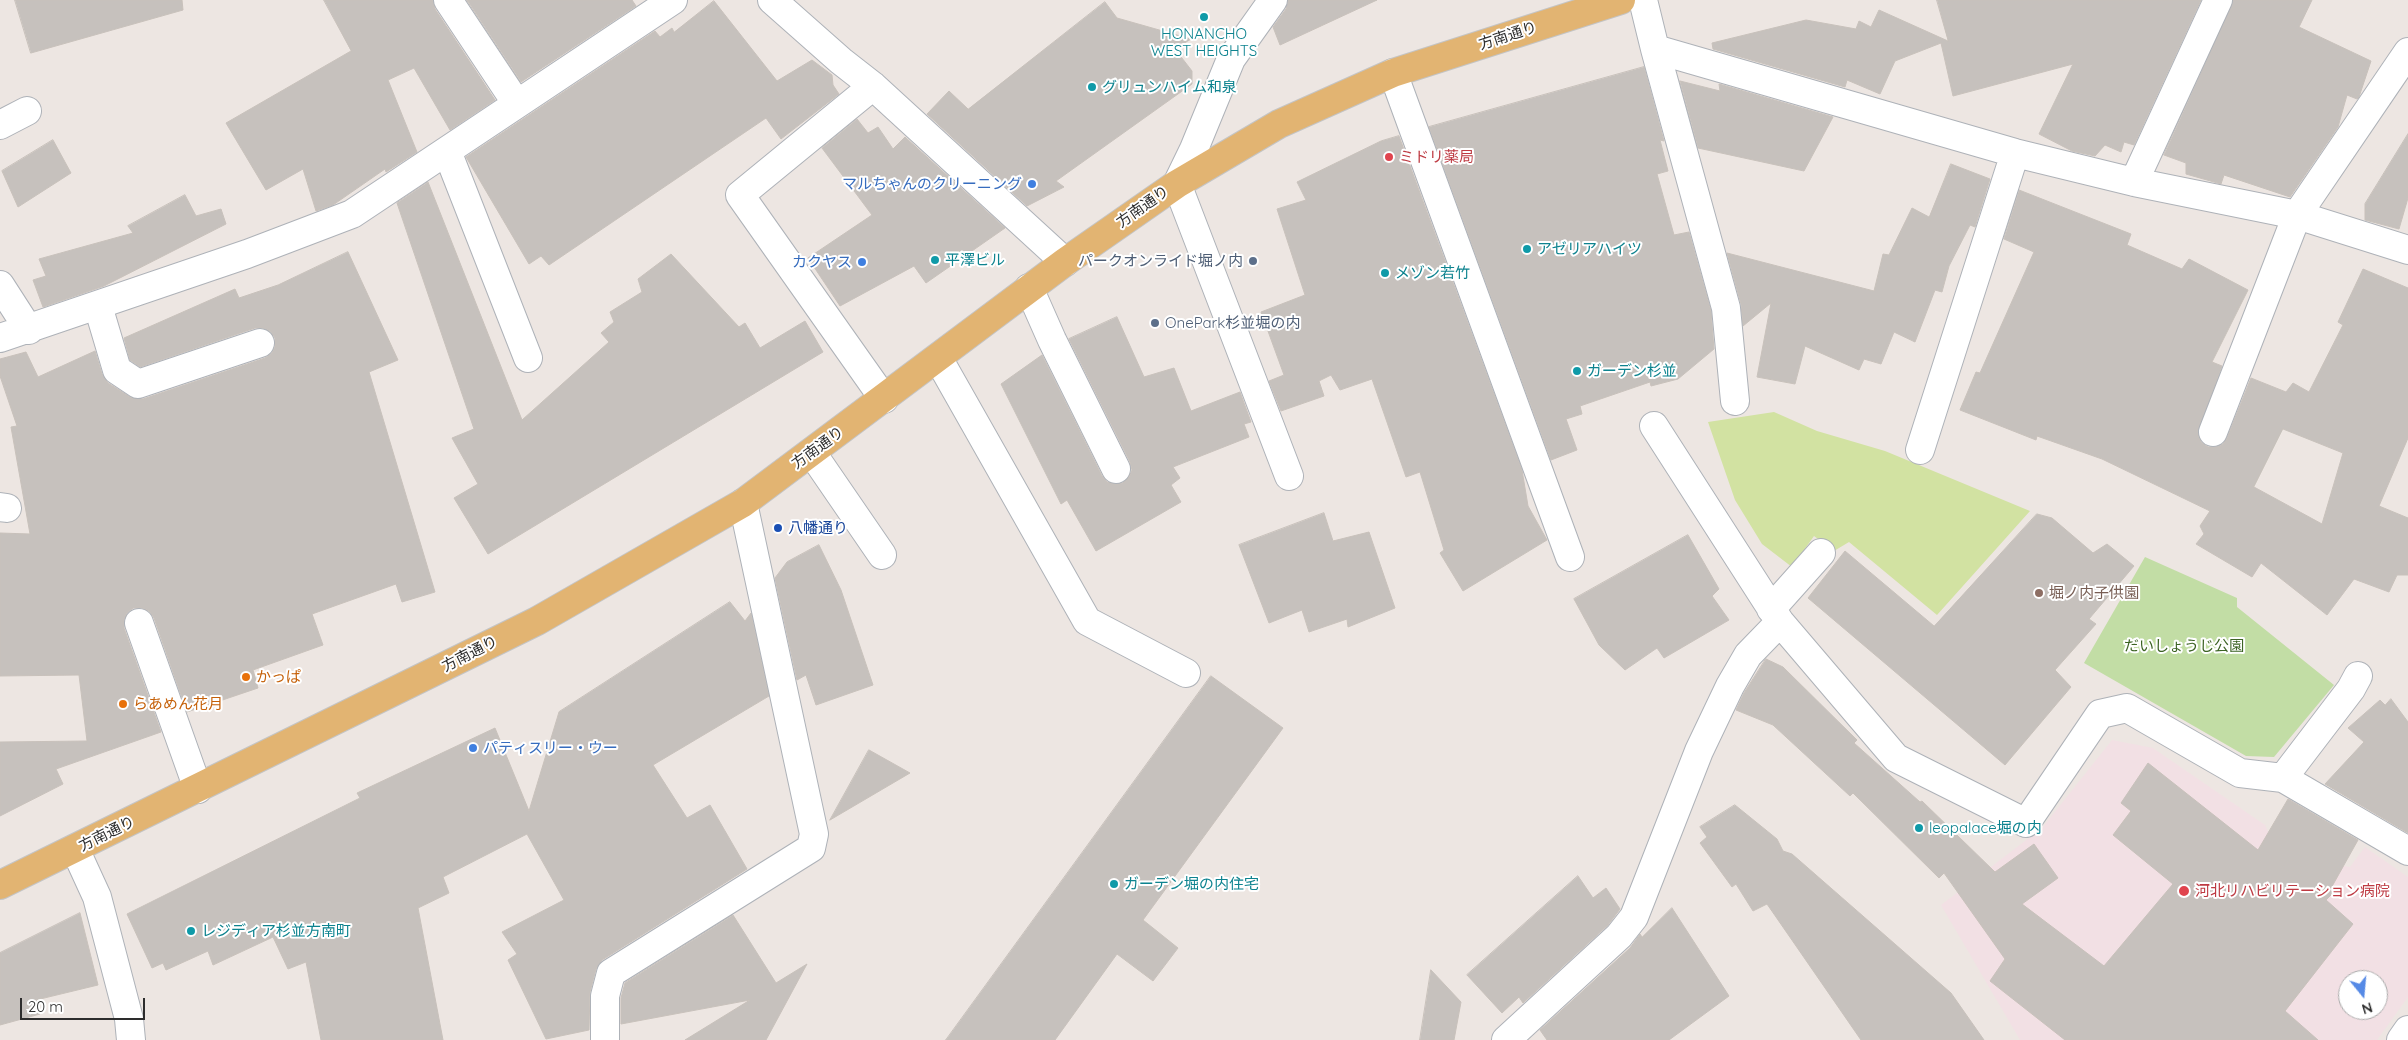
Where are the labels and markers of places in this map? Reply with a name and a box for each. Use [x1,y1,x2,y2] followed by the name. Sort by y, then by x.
[1198,11,1210,23] marker: HONANCHO WEST HEIGHTS
[1151,25,1257,60] place label: HONANCHO WEST HEIGHTS
[1102,78,1237,96] place label: グリュンハイム和泉
[1086,81,1098,93] marker: グリュンハイム和泉
[1399,148,1474,166] place label: ミドリ薬局
[1383,151,1395,163] marker: ミドリ薬局
[842,175,1022,193] place label: マルちゃんのクリーニング
[1026,178,1038,190] marker: マルちゃんのクリーニング
[1537,240,1642,258] place label: アゼリアハイツ
[1521,243,1533,255] marker: アゼリアハイツ
[945,251,1005,269] place label: 平澤ビル
[1078,252,1243,270] place label: パークオンライド堀ノ内
[792,253,852,271] place label: カクヤス
[929,254,941,266] marker: 平澤ビル
[1247,255,1259,267] marker: パークオンライド堀ノ内
[856,256,868,268] marker: カクヤス
[1395,264,1470,282] place label: メゾン若竹
[1379,267,1391,279] marker: メゾン若竹
[1165,314,1300,332] place label: OnePark杉並堀の内
[1149,317,1161,329] marker: OnePark杉並堀の内
[1587,362,1677,380] place label: ガーデン杉並
[1571,365,1583,377] marker: ガーデン杉並
[788,519,848,537] place label: 八幡通り
[772,522,784,534] marker: 八幡通り
[2049,584,2139,602] place label: 堀ノ内子供園
[2033,587,2045,599] marker: 堀ノ内子供園
[256,668,301,686] place label: かっぱ
[240,671,252,683] marker: かっぱ
[133,695,223,713] place label: らあめん花月
[117,698,129,710] marker: らあめん花月
[483,739,618,757] place label: パティスリー・ウー
[467,742,479,754] marker: パティスリー・ウー
[1929,819,2042,837] place label: leopalace堀の内
[1913,822,1925,834] marker: leopalace堀の内
[1124,875,1259,893] place label: ガーデン堀の内住宅
[1108,878,1120,890] marker: ガーデン堀の内住宅
[2195,882,2390,900] place label: 河北リハビリテーション病院
[2177,884,2191,898] marker: 河北リハビリテーション病院
[201,922,351,940] place label: レジディア杉並方南町
[185,925,197,937] marker: レジディア杉並方南町

